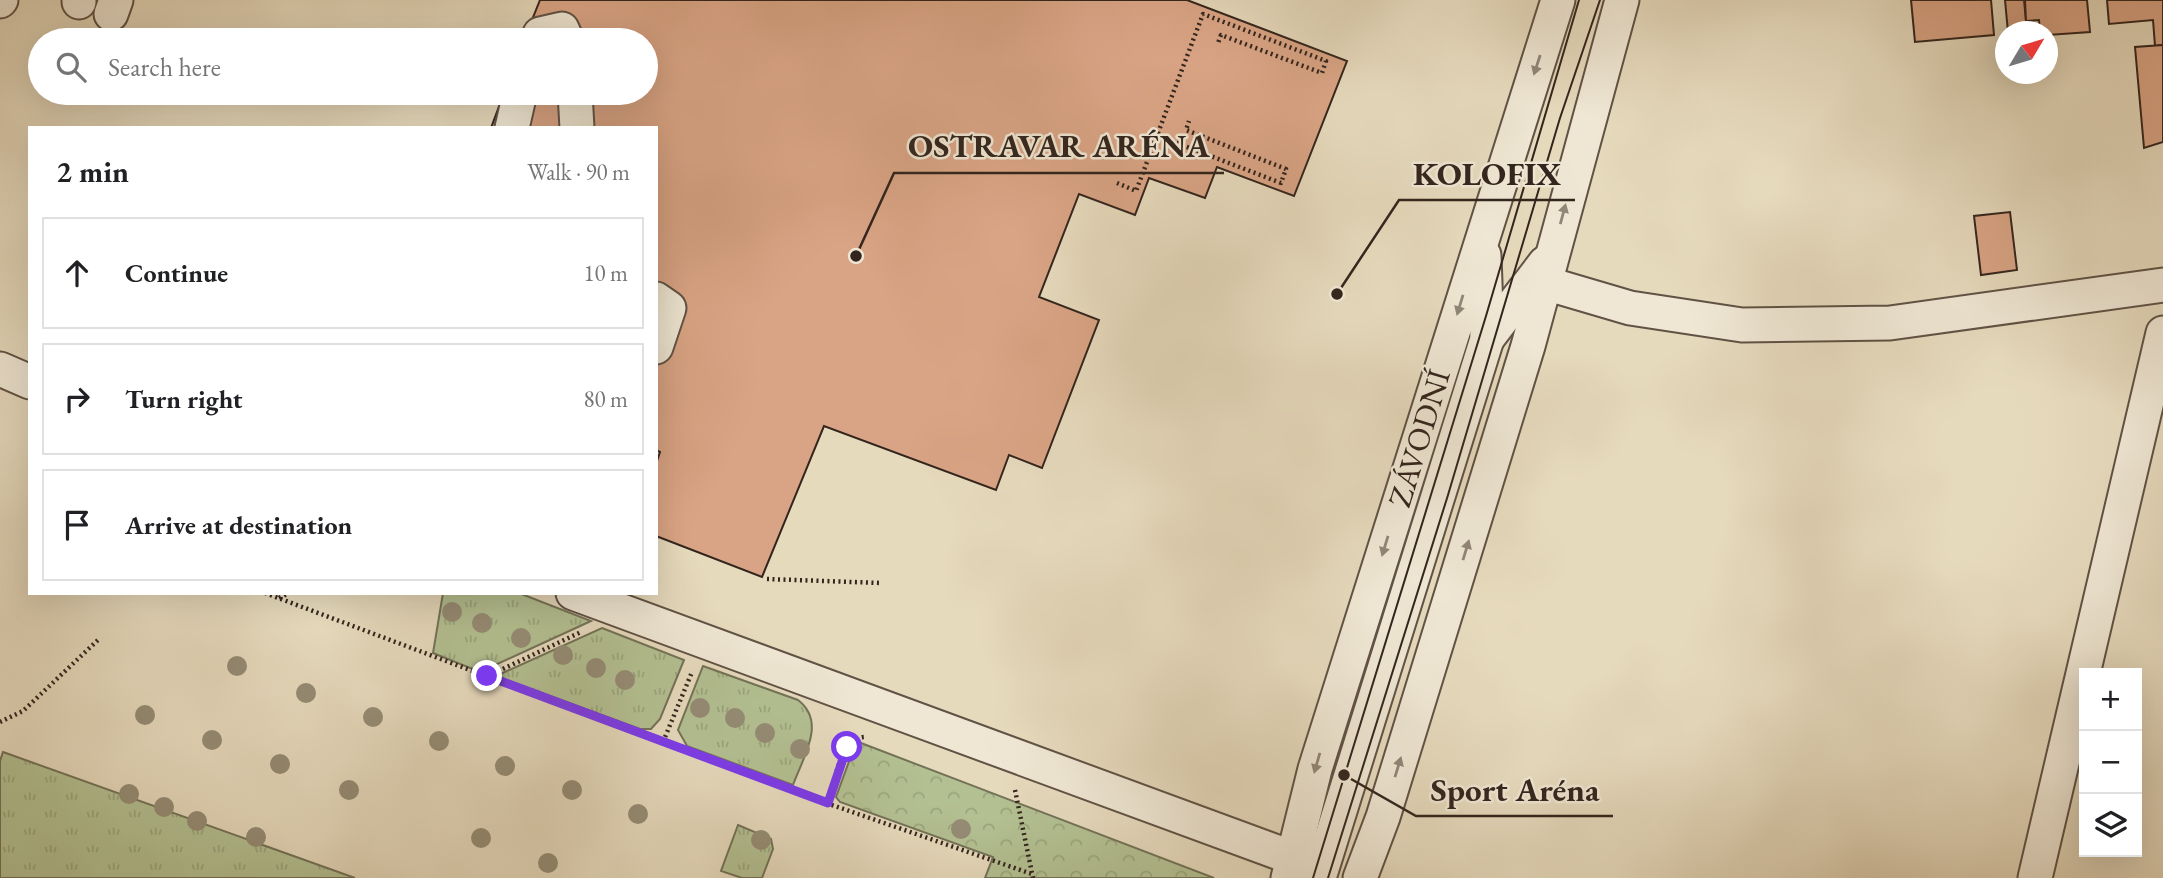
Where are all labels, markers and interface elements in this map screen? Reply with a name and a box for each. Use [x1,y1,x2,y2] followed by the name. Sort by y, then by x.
[1995,21,2058,84] north arrow
[28,28,658,105] search box
[52,48,90,86] icon: search
[108,50,221,84] text: Search here
[1531,55,1542,76] one-way arrow
[894,119,1224,173] callout: OSTRAVAR ARÉNA
[908,124,1210,167] text: OSTRAVAR ARÉNA
[1399,146,1575,200] callout: KOLOFIX
[56,152,129,191] text: 2 min
[1413,152,1561,195] text: KOLOFIX
[527,157,630,187] text: Walk · 90 m
[1558,203,1569,225] one-way arrow
[58,254,96,292] icon: ahead
[125,256,228,290] text: Continue
[583,258,628,288] text: 10 m
[1454,295,1465,316] one-way arrow
[1378,364,1460,512] street label: ZÁVODNÍ
[58,380,96,418] icon: right
[125,382,243,416] text: Turn right
[583,384,628,414] text: 80 m
[58,506,96,544] icon: arrive
[125,508,352,542] text: Arrive at destination
[1379,535,1390,556] one-way arrow
[1461,539,1471,560] one-way arrow
[471,660,502,691] route end
[2079,668,2142,857] map controls
[2079,668,2142,731] button: +
[831,731,862,762] route start
[2079,731,2142,794] button: −
[1312,753,1322,774] one-way arrow
[1394,757,1404,778] one-way arrow
[1416,762,1613,816] callout: Sport Aréna
[1431,768,1600,811] text: Sport Aréna
[2079,794,2142,857] button: layers

